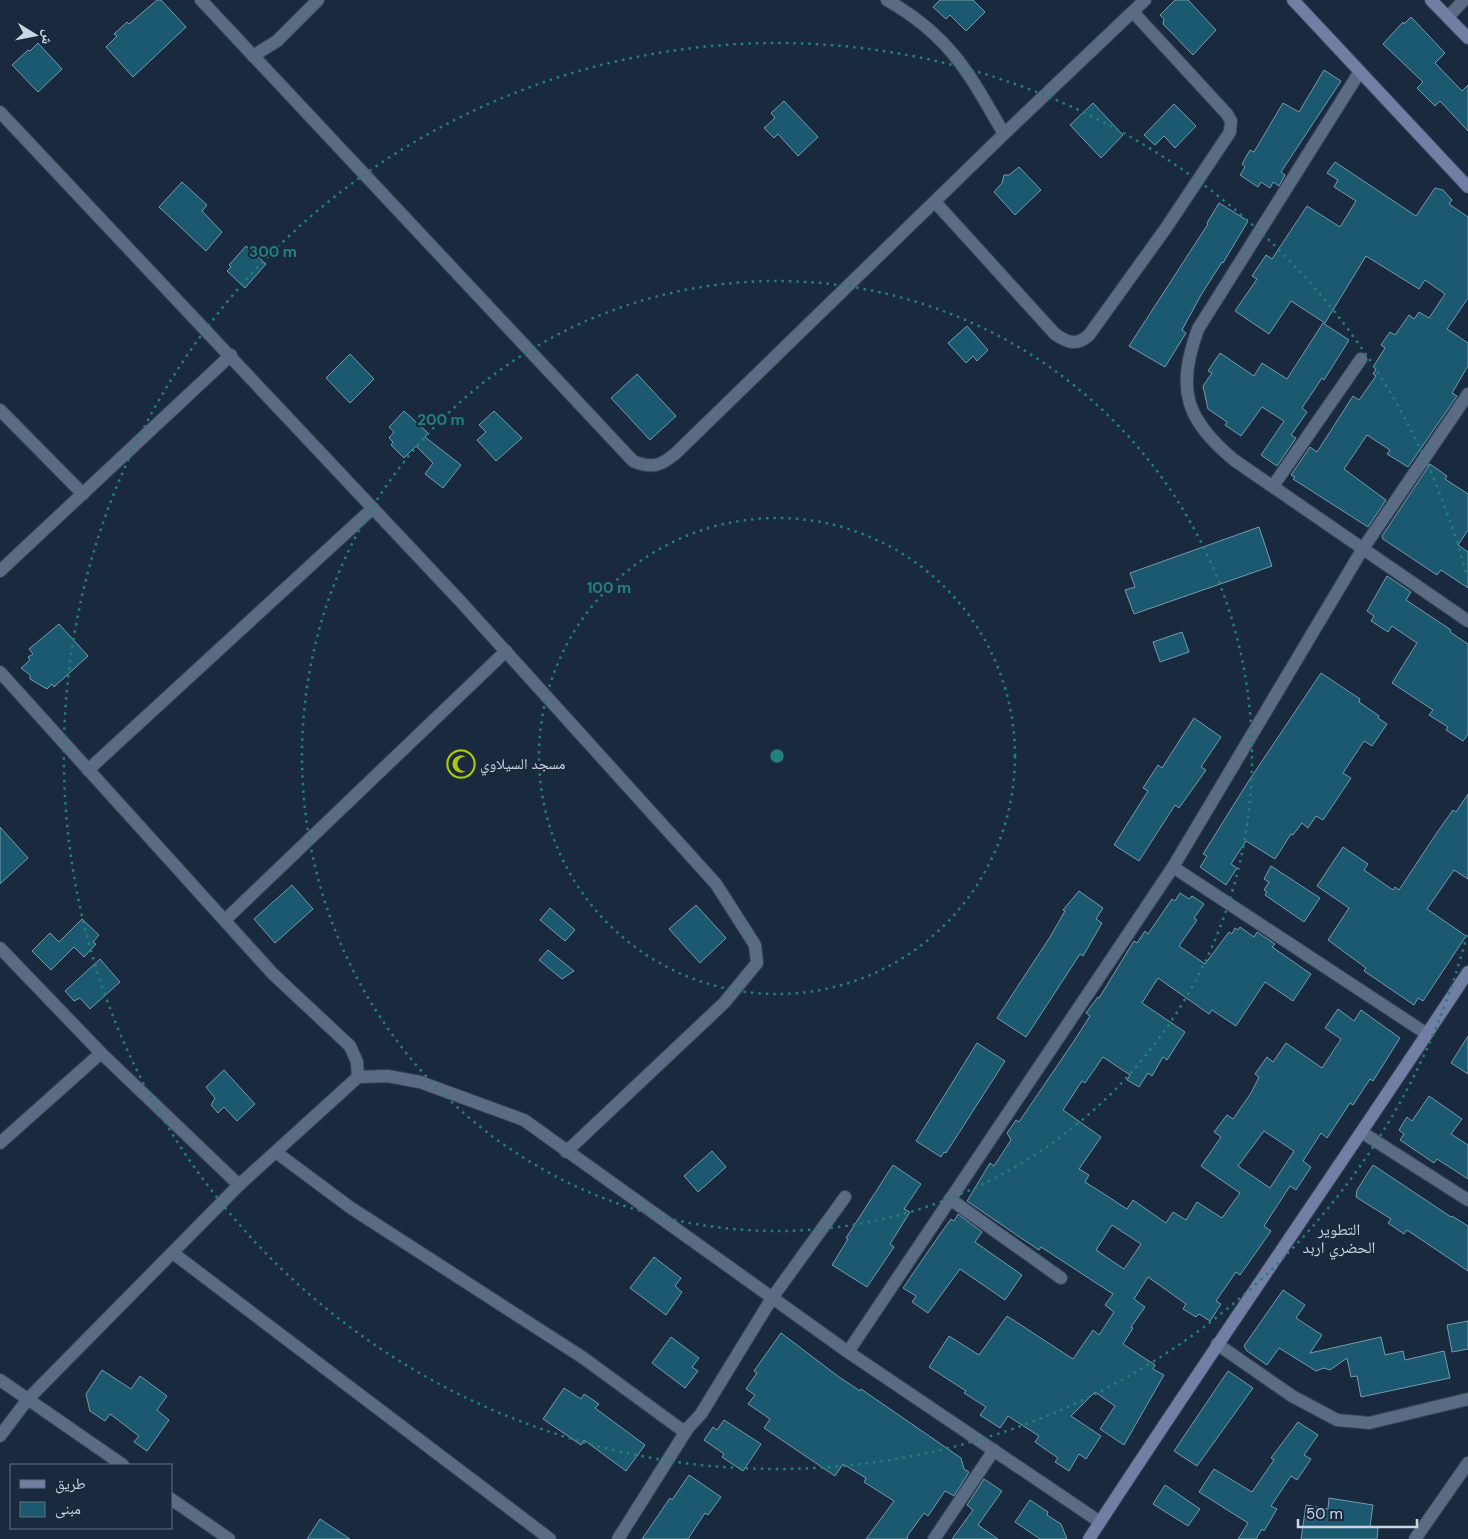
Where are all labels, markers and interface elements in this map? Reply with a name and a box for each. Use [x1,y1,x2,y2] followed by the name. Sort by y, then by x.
[10,10,60,60] north arrow
[38,28,58,46] text: ش
[249,242,297,262] text: 300 m
[417,410,465,430] text: 200 m
[587,578,631,598] text: 100 m
[768,747,786,765] centre of rings
[446,749,476,779] mosque icon: مسجد السيلاوي
[480,754,566,776] place label: مسجد السيلاوي
[1303,1219,1375,1260] district label: التطوير الحضري اربد
[10,1464,172,1529] legend
[55,1474,86,1494] text: طريق
[1298,1496,1417,1528] scale bar
[55,1499,81,1519] text: مبنى
[1306,1504,1343,1524] text: 50 m

